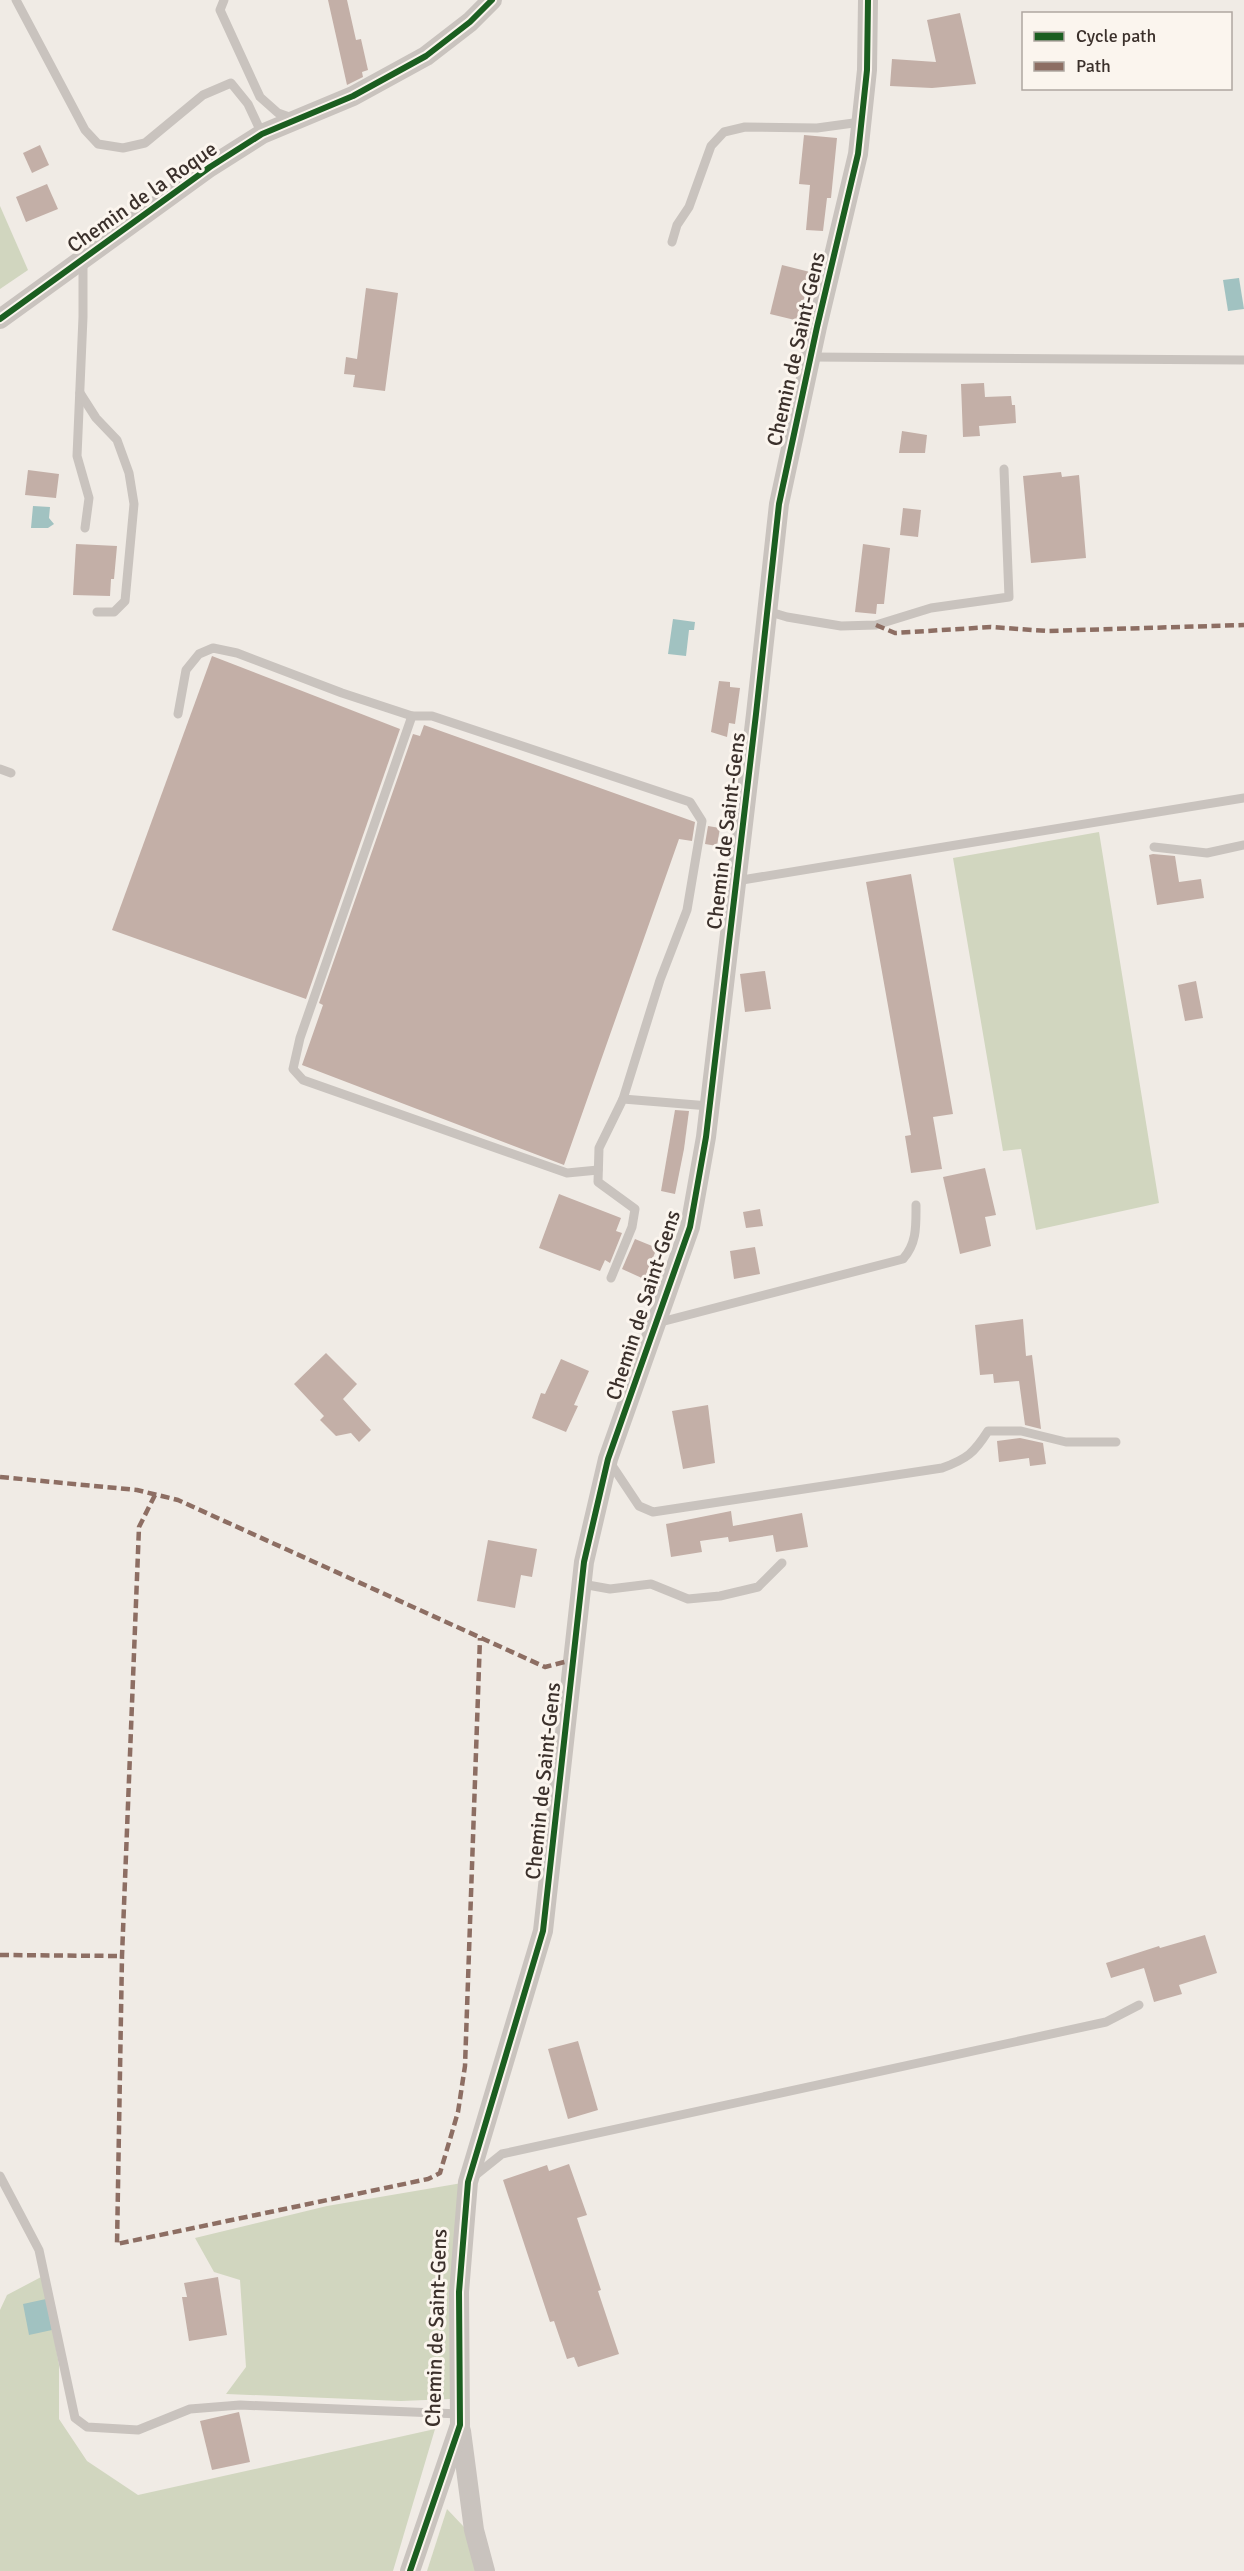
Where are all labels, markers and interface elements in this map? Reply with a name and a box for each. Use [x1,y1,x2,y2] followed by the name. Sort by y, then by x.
[1022,12,1232,90] legend
[1076,25,1156,47] text: Cycle path
[1076,55,1111,77] text: Path
[62,136,222,258] street label: Chemin de la Roque
[761,249,831,449] street label: Chemin de Saint-Gens
[701,731,751,931] street label: Chemin de Saint-Gens
[600,1207,686,1403] street label: Chemin de Saint-Gens
[520,1681,566,1881] street label: Chemin de Saint-Gens
[420,2228,452,2428] street label: Chemin de Saint-Gens

